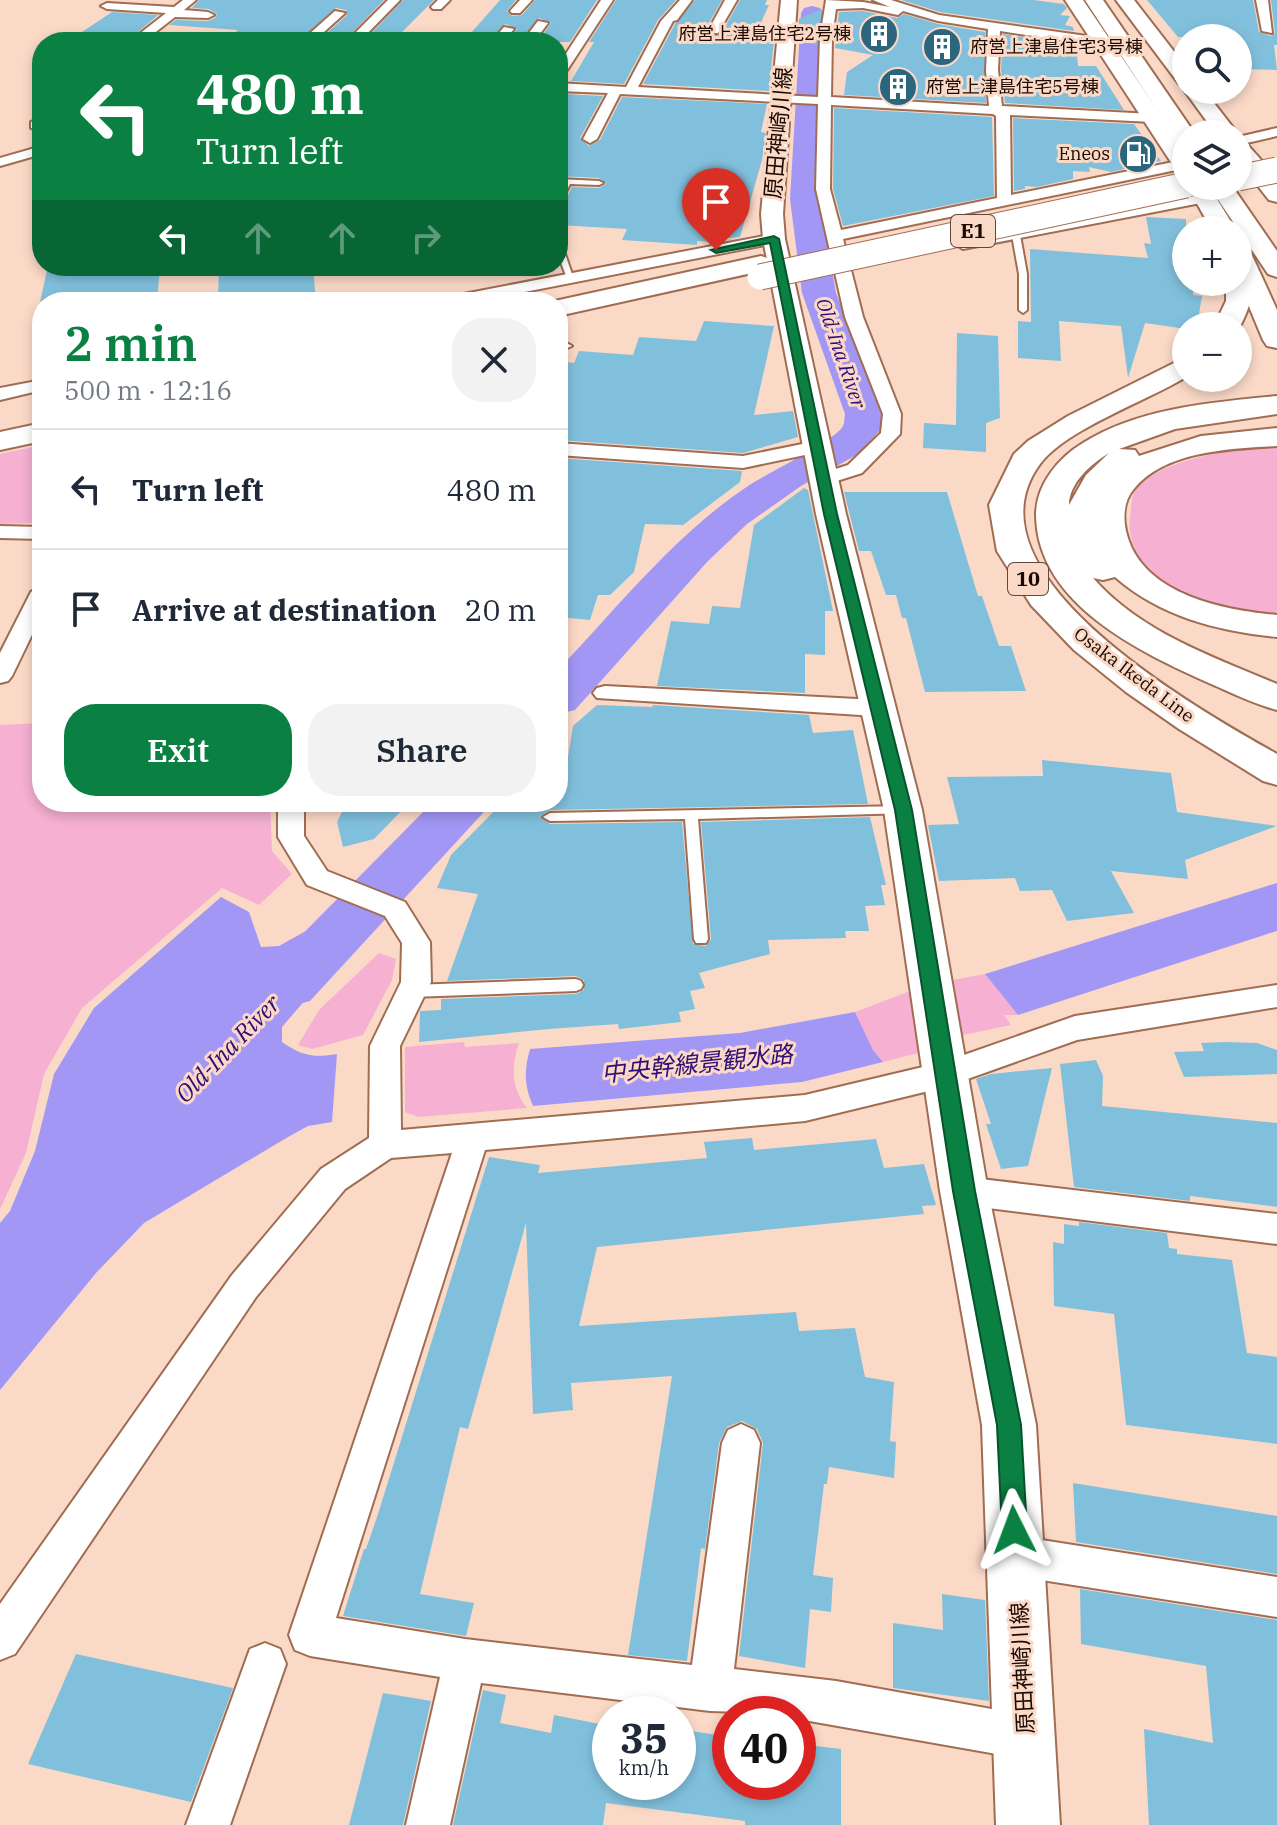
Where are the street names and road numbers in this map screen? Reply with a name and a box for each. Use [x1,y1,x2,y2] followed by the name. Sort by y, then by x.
[757,66,798,200] street label: 原田神崎川線
[951,215,995,247] road number: E1
[1008,563,1048,595] road number: 10
[1070,622,1199,727] street label: Osaka Ikeda Line
[1004,1601,1039,1735] street label: 原田神崎川線

